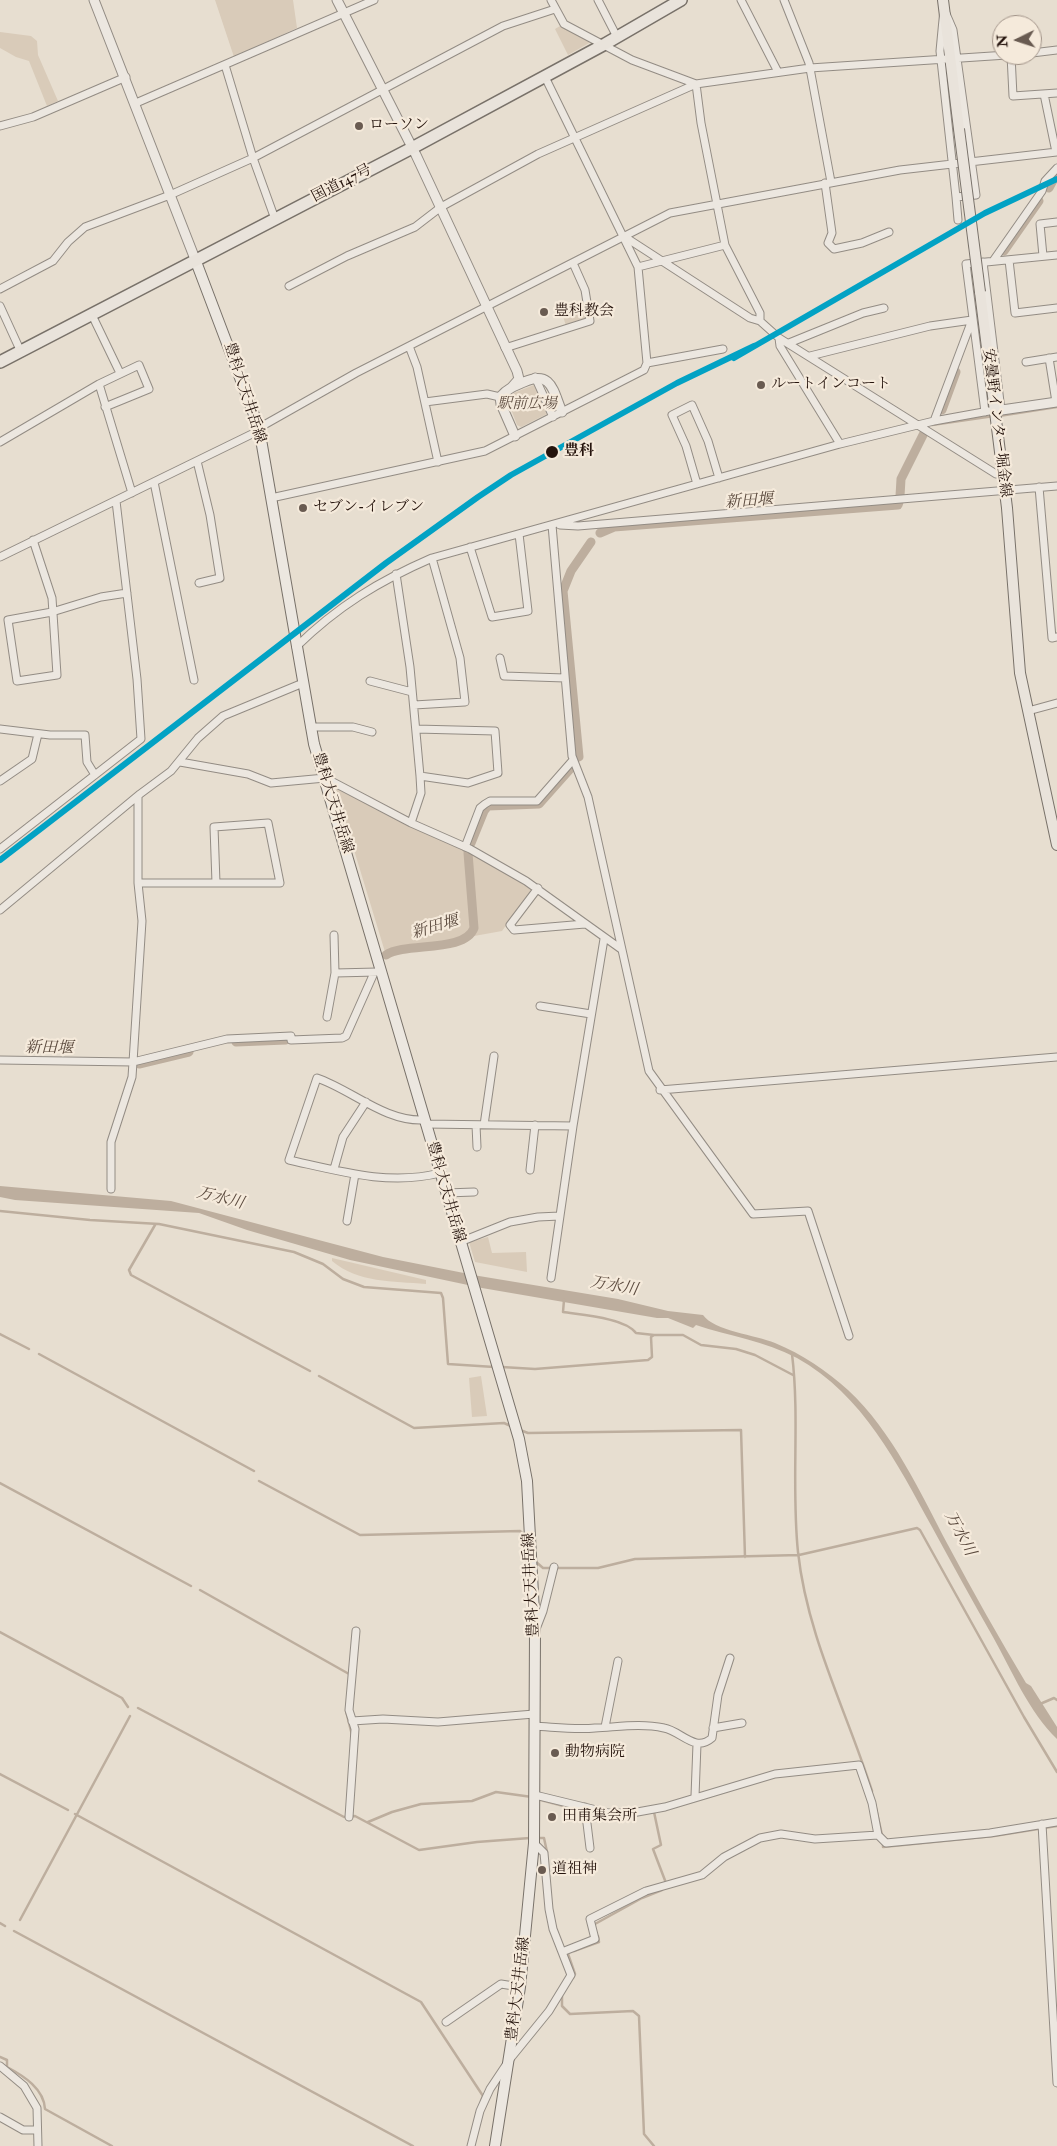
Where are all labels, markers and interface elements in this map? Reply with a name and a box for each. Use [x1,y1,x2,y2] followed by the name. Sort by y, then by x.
[992,15,1042,65] north arrow
[994,34,1011,48] text: N
[369,117,429,135] place label: ローソン
[353,120,365,132] marker: ローソン
[309,161,375,207] street label: 国道147号
[554,303,614,321] place label: 豊科教会
[538,306,550,318] marker: 豊科教会
[219,340,269,446] street label: 豊科大天井岳線
[978,347,1014,499] street label: 安曇野インター堀金線
[771,376,891,394] place label: ルートインコート
[755,379,767,391] marker: ルートインコート
[497,396,557,414] park label: 駅前広場
[564,443,594,461] place label: 豊科
[544,444,560,460] marker: 豊科
[724,491,774,513] water label: 新田堰
[313,499,424,517] place label: セブン-イレブン
[297,502,309,514] marker: セブン-イレブン
[308,750,356,856] street label: 豊科大天井岳線
[409,912,461,944] water label: 新田堰
[25,1039,73,1059] water label: 新田堰
[422,1139,468,1245] street label: 豊科大天井岳線
[194,1184,246,1214] water label: 万水川
[589,1273,639,1301] water label: 万水川
[939,1508,979,1560] water label: 万水川
[520,1532,544,1638] street label: 豊科大天井岳線
[565,1744,625,1762] place label: 動物病院
[549,1747,561,1759] marker: 動物病院
[562,1808,637,1826] place label: 田甫集会所
[546,1811,558,1823] marker: 田甫集会所
[552,1861,597,1879] place label: 道祖神
[536,1864,548,1876] marker: 道祖神
[504,1936,534,2042] street label: 豊科大天井岳線

